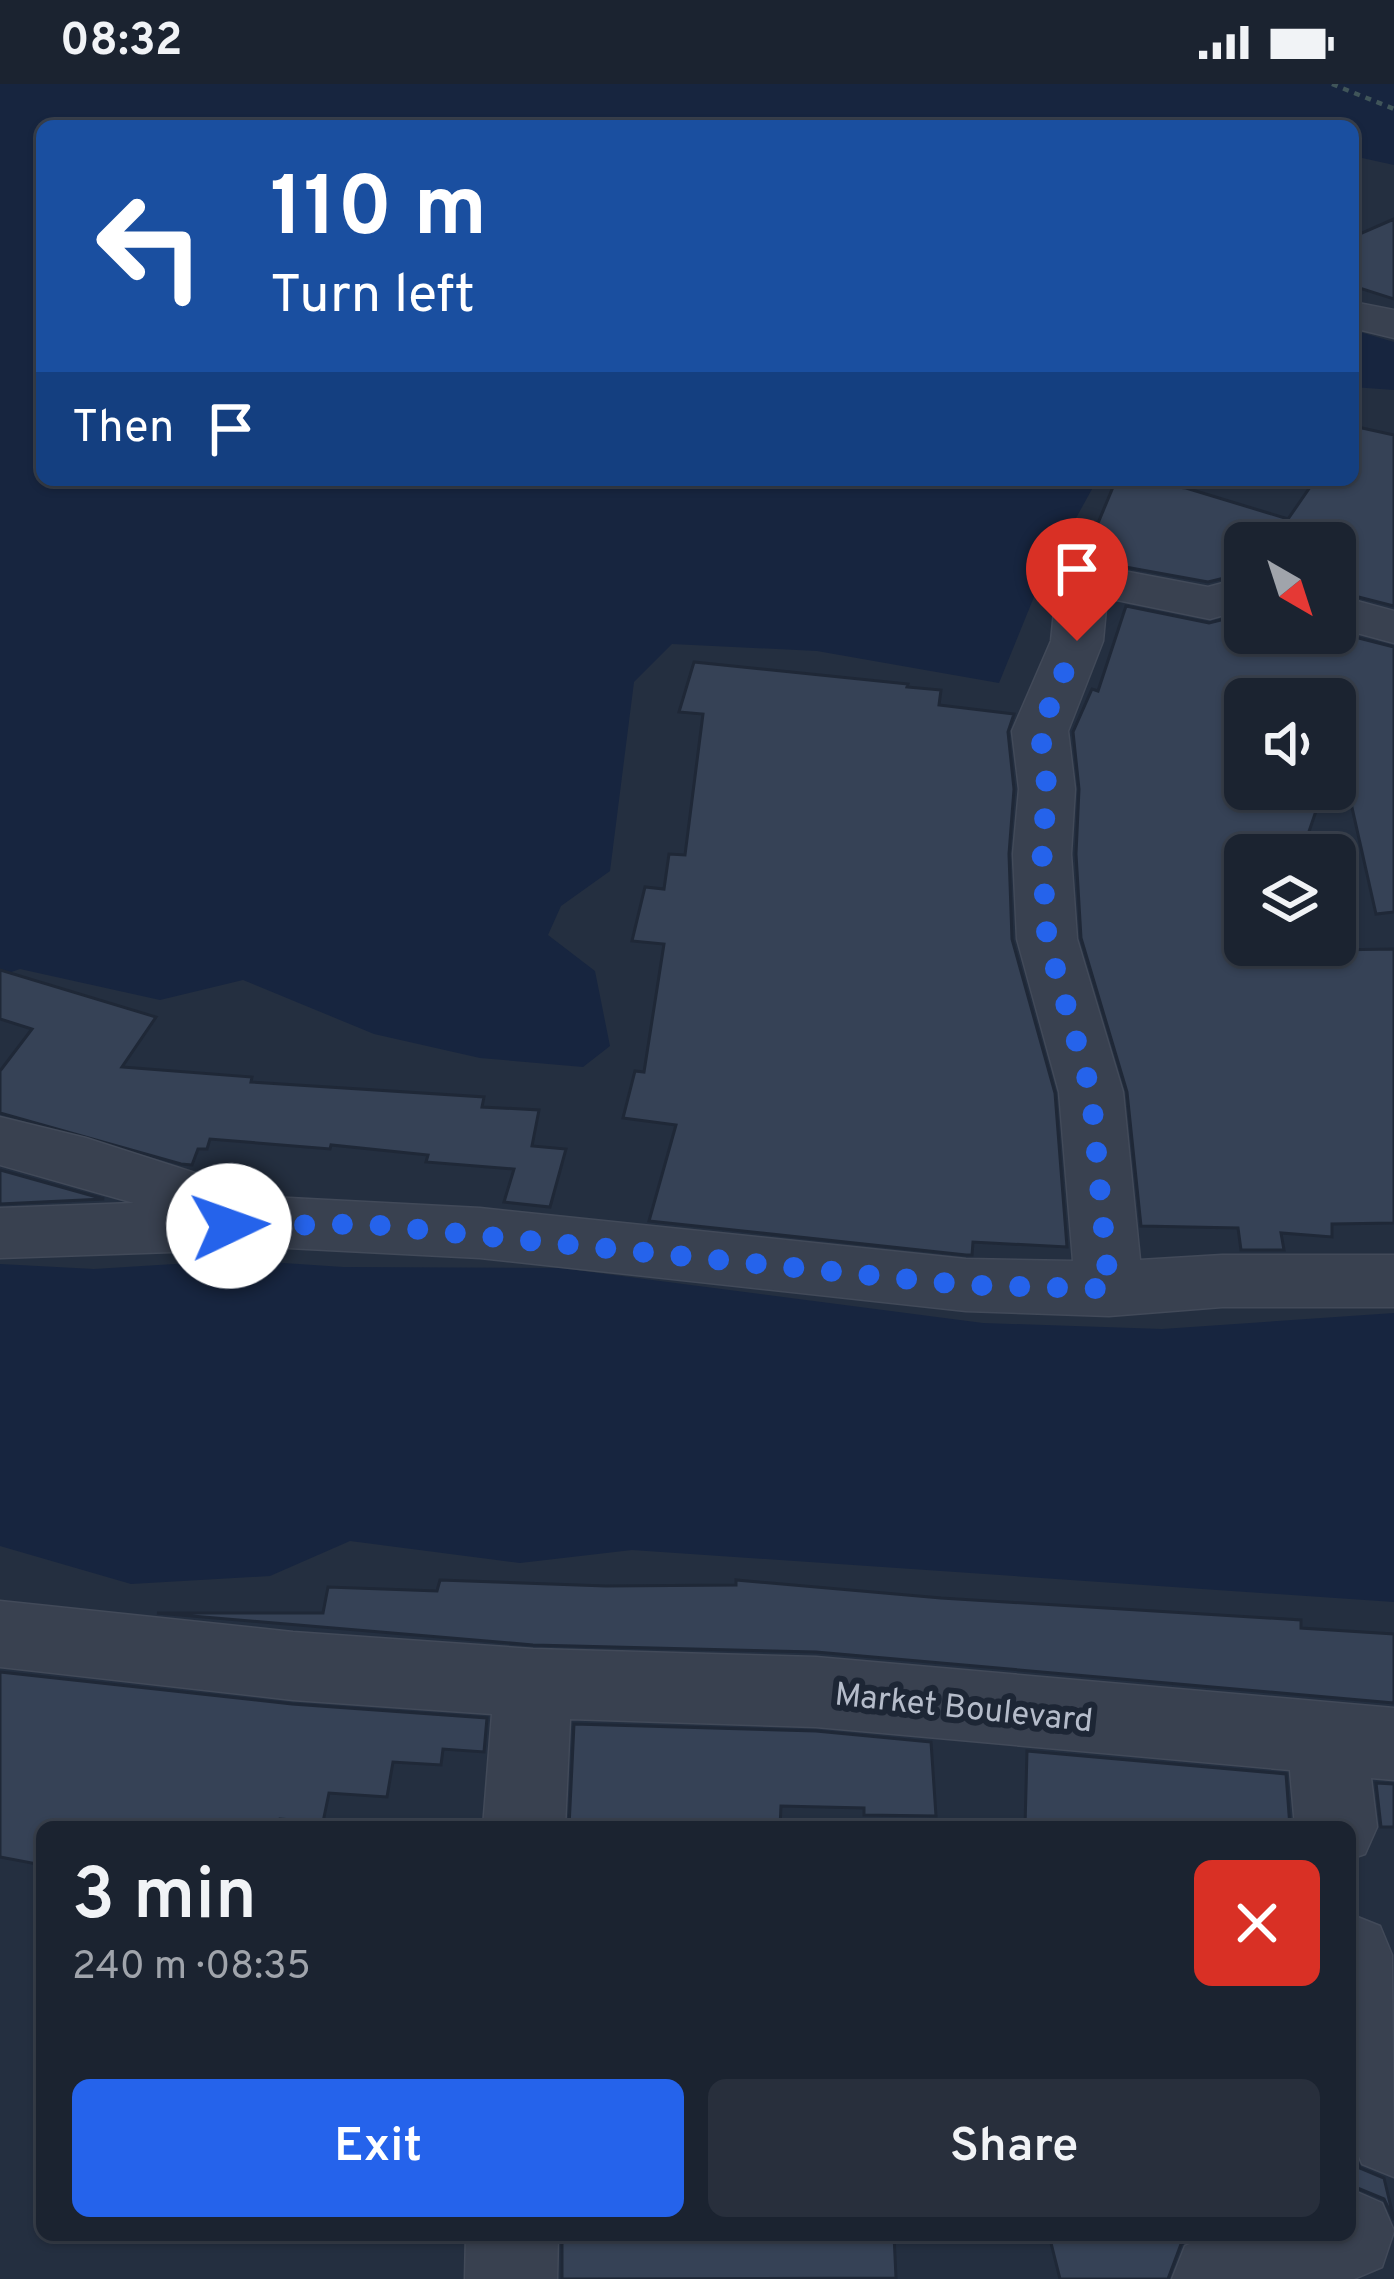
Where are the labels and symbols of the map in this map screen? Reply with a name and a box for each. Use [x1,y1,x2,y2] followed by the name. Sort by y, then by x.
[1026,518,1128,641] pin
[1224,522,1356,654] north arrow
[166,1163,292,1289] position arrow
[832,1676,1095,1744] street label: Market Boulevard

